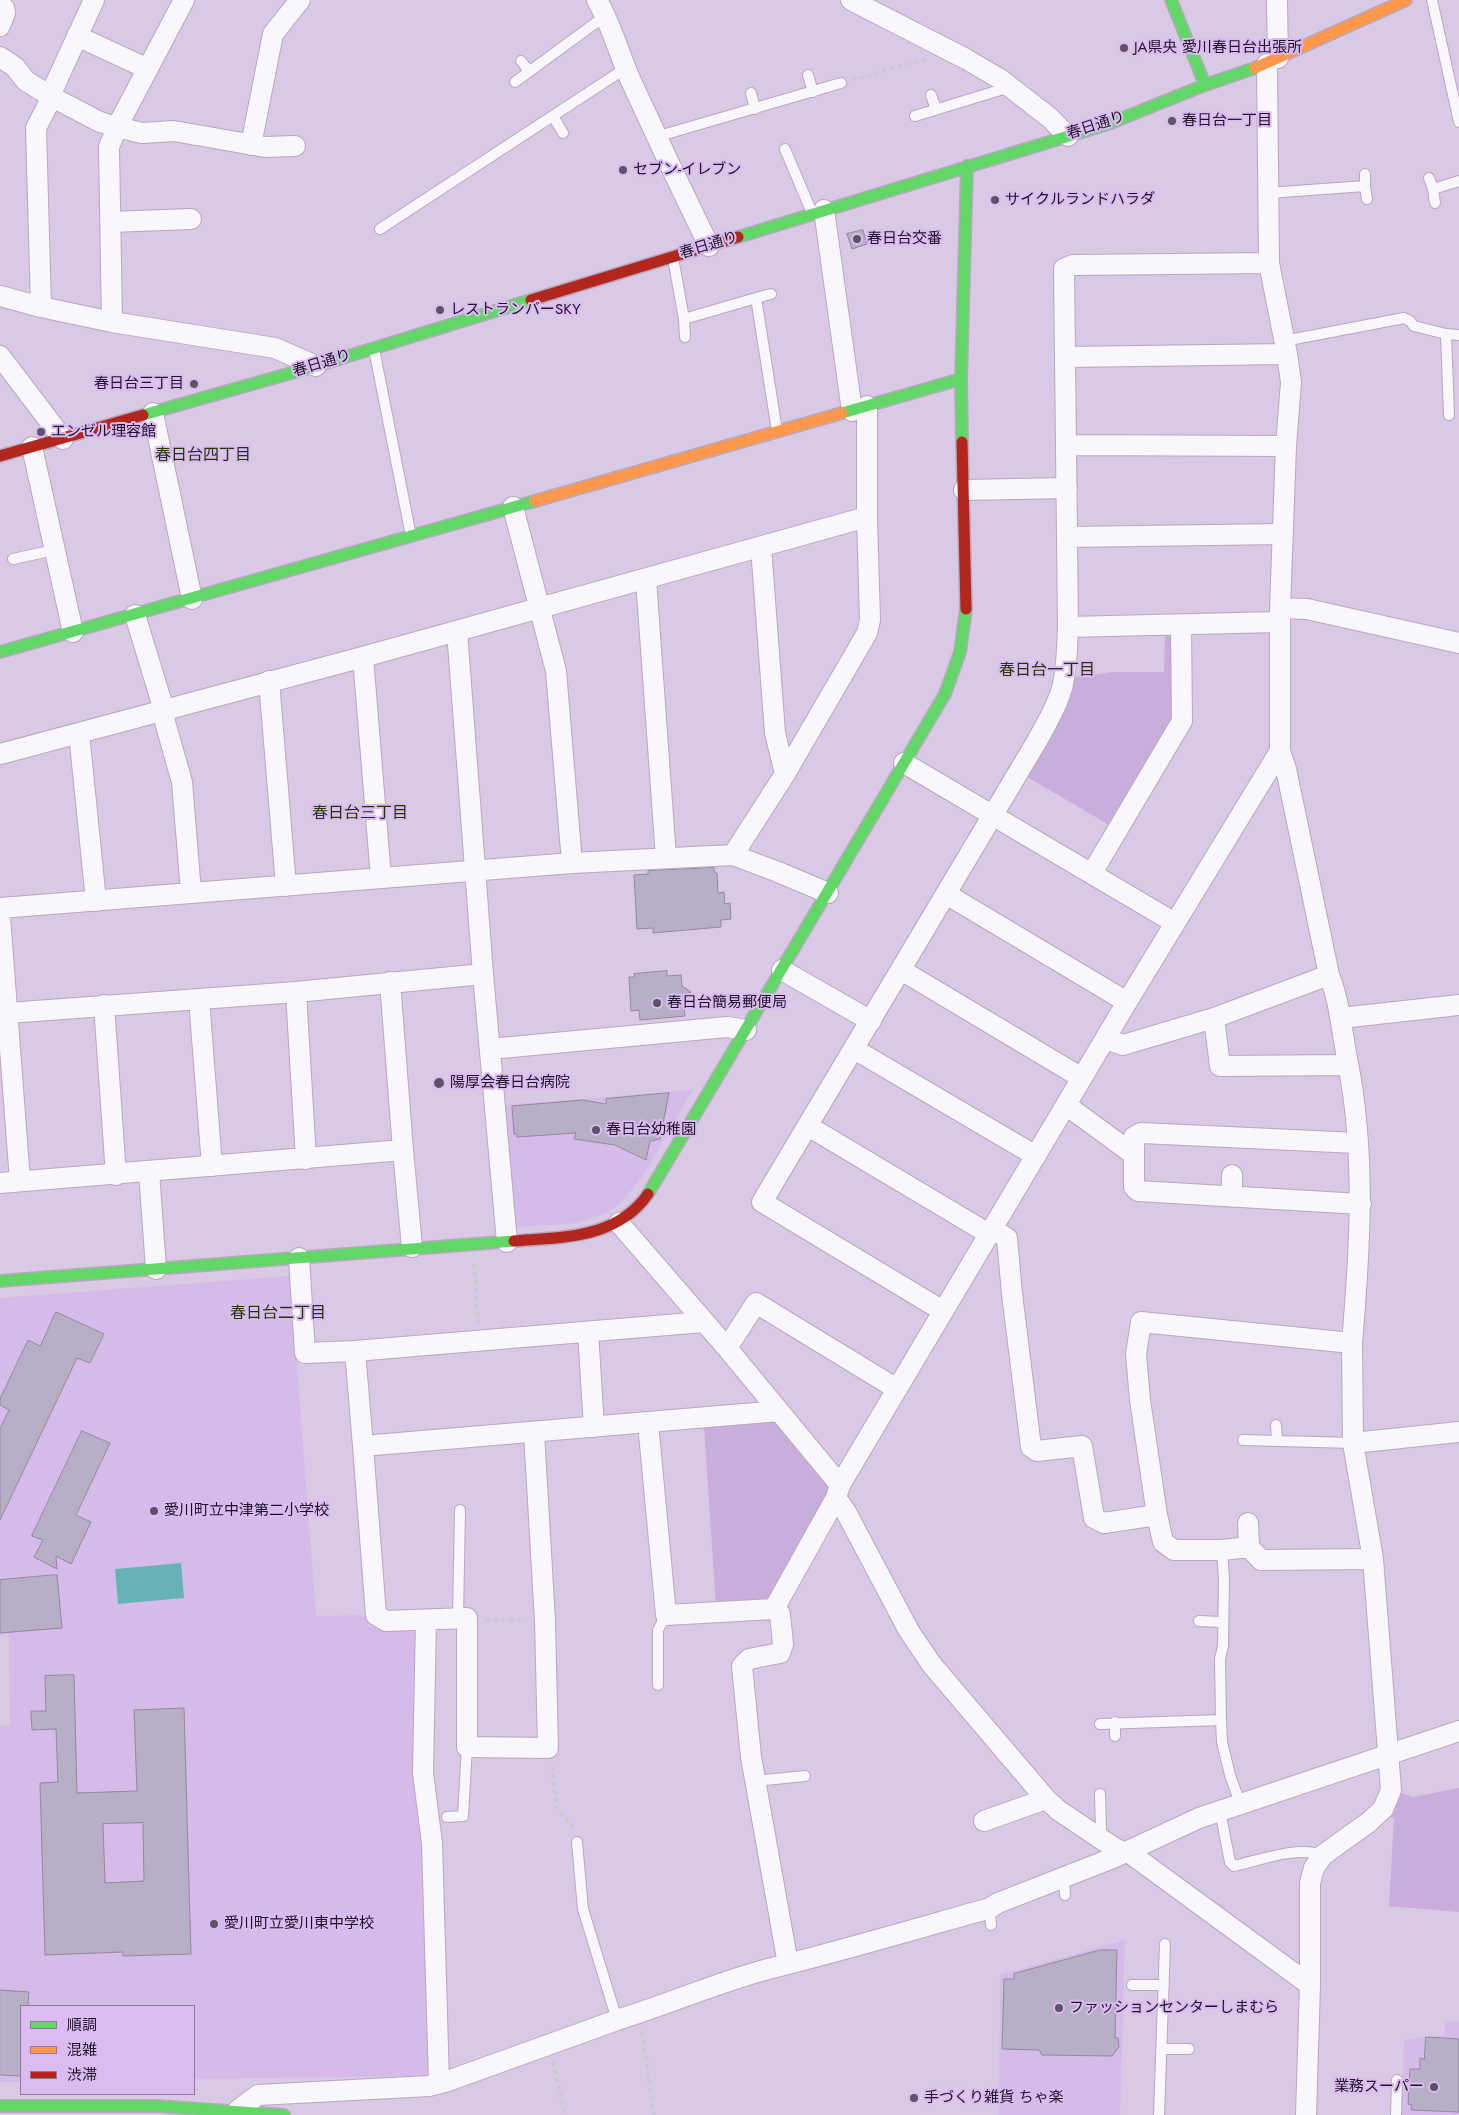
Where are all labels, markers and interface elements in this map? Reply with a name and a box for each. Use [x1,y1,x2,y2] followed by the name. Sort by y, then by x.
[1134,39,1302,57] place label: JA県央 愛川春日台出張所
[1118,42,1130,54] marker: JA県央 愛川春日台出張所
[1065,108,1127,144] street label: 春日通り
[1182,112,1272,130] place label: 春日台一丁目
[1166,115,1178,127] marker: 春日台一丁目
[633,161,741,179] place label: セブン-イレブン
[617,164,629,176] marker: セブン-イレブン
[1005,191,1155,209] place label: サイクルランドハラダ
[989,194,1001,206] marker: サイクルランドハラダ
[678,229,740,263] street label: 春日通り
[867,230,942,248] place label: 春日台交番
[851,233,863,245] marker: 春日台交番
[450,301,581,319] place label: レストランバーSKY
[434,304,446,316] marker: レストランバーSKY
[291,347,353,381] street label: 春日通り
[94,375,184,393] place label: 春日台三丁目
[188,378,200,390] marker: 春日台三丁目
[51,423,156,441] place label: エンゼル理容館
[35,426,47,438] marker: エンゼル理容館
[155,446,251,466] district label: 春日台四丁目
[999,661,1095,681] district label: 春日台一丁目
[312,804,408,824] district label: 春日台三丁目
[667,994,787,1012] place label: 春日台簡易郵便局
[651,997,663,1009] marker: 春日台簡易郵便局
[450,1074,570,1092] place label: 陽厚会春日台病院
[432,1076,446,1090] marker: 陽厚会春日台病院
[606,1121,696,1139] place label: 春日台幼稚園
[590,1124,602,1136] marker: 春日台幼稚園
[230,1304,326,1324] district label: 春日台二丁目
[164,1502,329,1520] place label: 愛川町立中津第二小学校
[148,1505,160,1517] marker: 愛川町立中津第二小学校
[224,1915,374,1933] place label: 愛川町立愛川東中学校
[208,1918,220,1930] marker: 愛川町立愛川東中学校
[1069,1999,1279,2017] place label: ファッションセンターしまむら
[1053,2002,1065,2014] marker: ファッションセンターしまむら
[20,2005,195,2095] legend
[67,2014,97,2036] text: 順調
[67,2039,97,2061] text: 混雑
[67,2064,97,2086] text: 渋滞
[1334,2078,1424,2096] place label: 業務スーパー
[1428,2081,1440,2093] marker: 業務スーパー
[924,2089,1063,2107] place label: 手づくり雑貨 ちゃ楽
[908,2092,920,2104] marker: 手づくり雑貨 ちゃ楽

